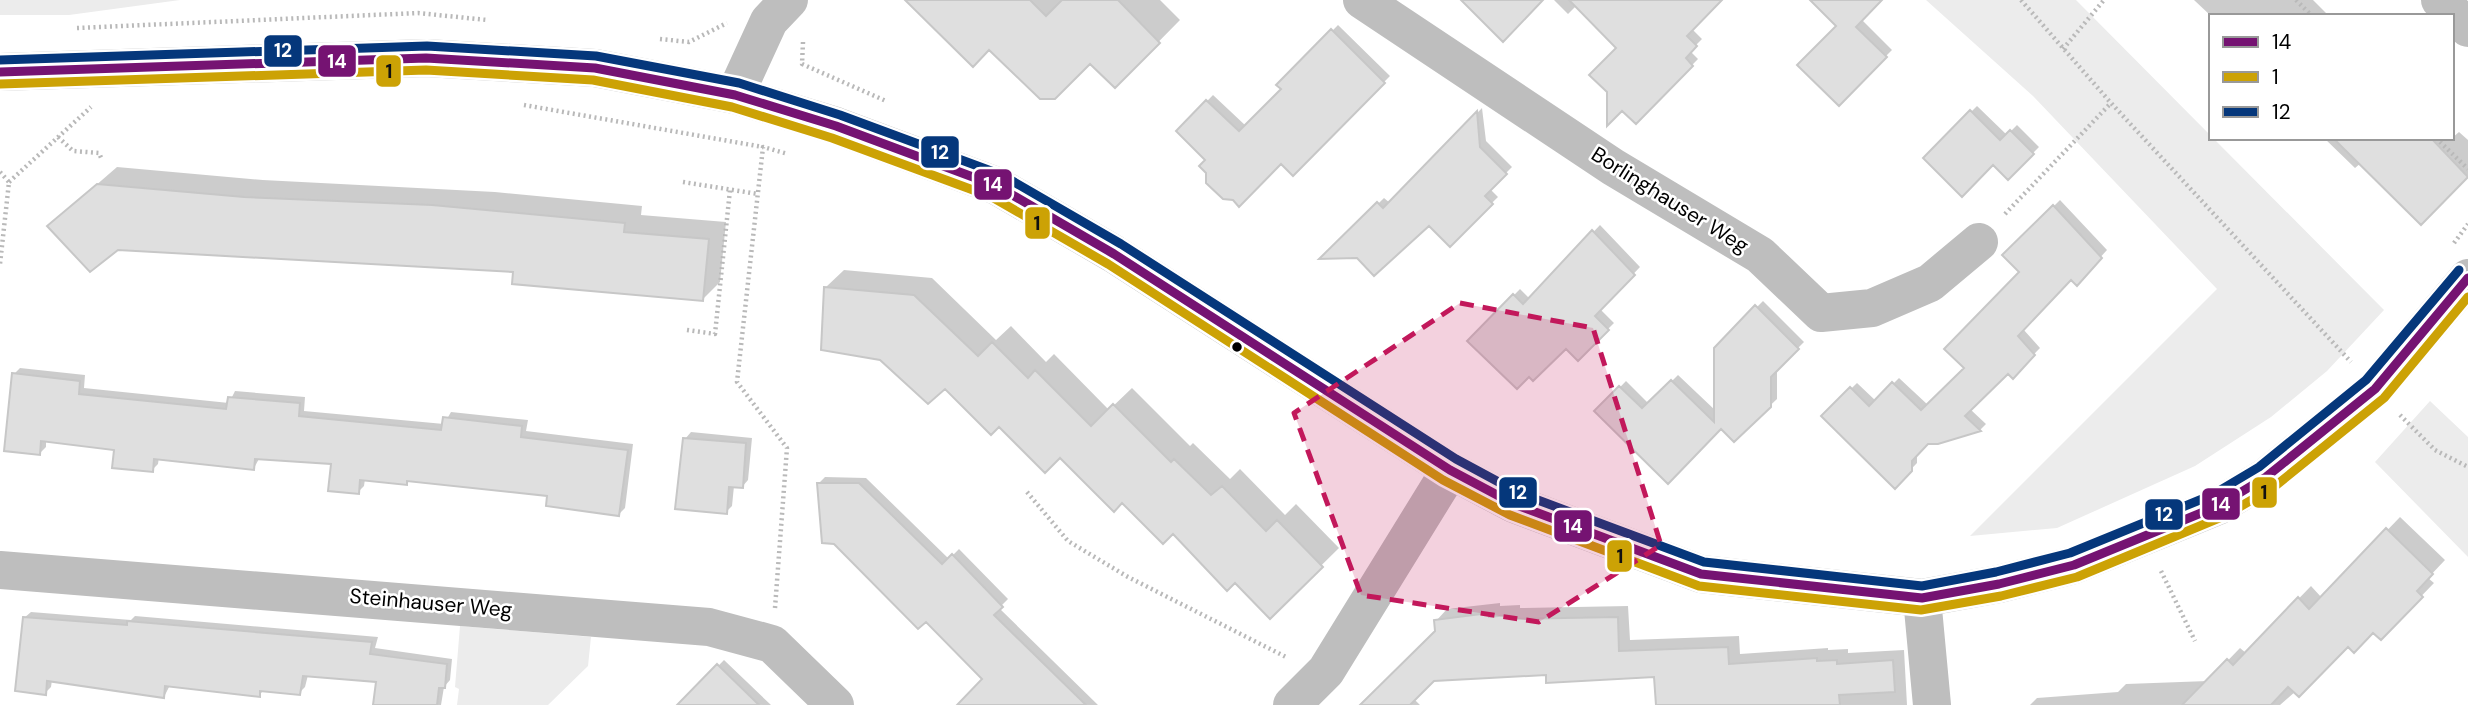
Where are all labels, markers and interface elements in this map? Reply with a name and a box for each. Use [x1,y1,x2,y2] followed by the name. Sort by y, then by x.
[2209,14,2454,140] legend
[2272,28,2292,56] text: 14
[263,34,303,68] line badge: 12
[274,38,292,63] text: 12
[317,44,357,78] line badge: 14
[327,49,347,74] text: 14
[375,54,402,88] line badge: 1
[386,59,392,84] text: 1
[2272,63,2279,91] text: 1
[2272,98,2291,126] text: 12
[920,135,960,169] line badge: 12
[931,140,949,165] text: 12
[1586,140,1754,260] street label: Borlinghauser Weg
[973,168,1013,201] line badge: 14
[983,172,1003,197] text: 14
[1024,206,1051,240] line badge: 1
[1034,211,1040,236] text: 1
[1230,340,1244,354] unlabelled marker
[1498,476,1538,509] line badge: 12
[2251,476,2278,509] line badge: 1
[1509,480,1527,505] text: 12
[2261,480,2267,505] text: 1
[2201,487,2241,521] line badge: 14
[2211,492,2231,517] text: 14
[2144,498,2184,531] line badge: 12
[2155,502,2173,527] text: 12
[1553,509,1593,543] line badge: 14
[1563,514,1583,539] text: 14
[1606,539,1633,573] line badge: 1
[1617,544,1623,569] text: 1
[348,582,514,624] street label: Steinhauser Weg

